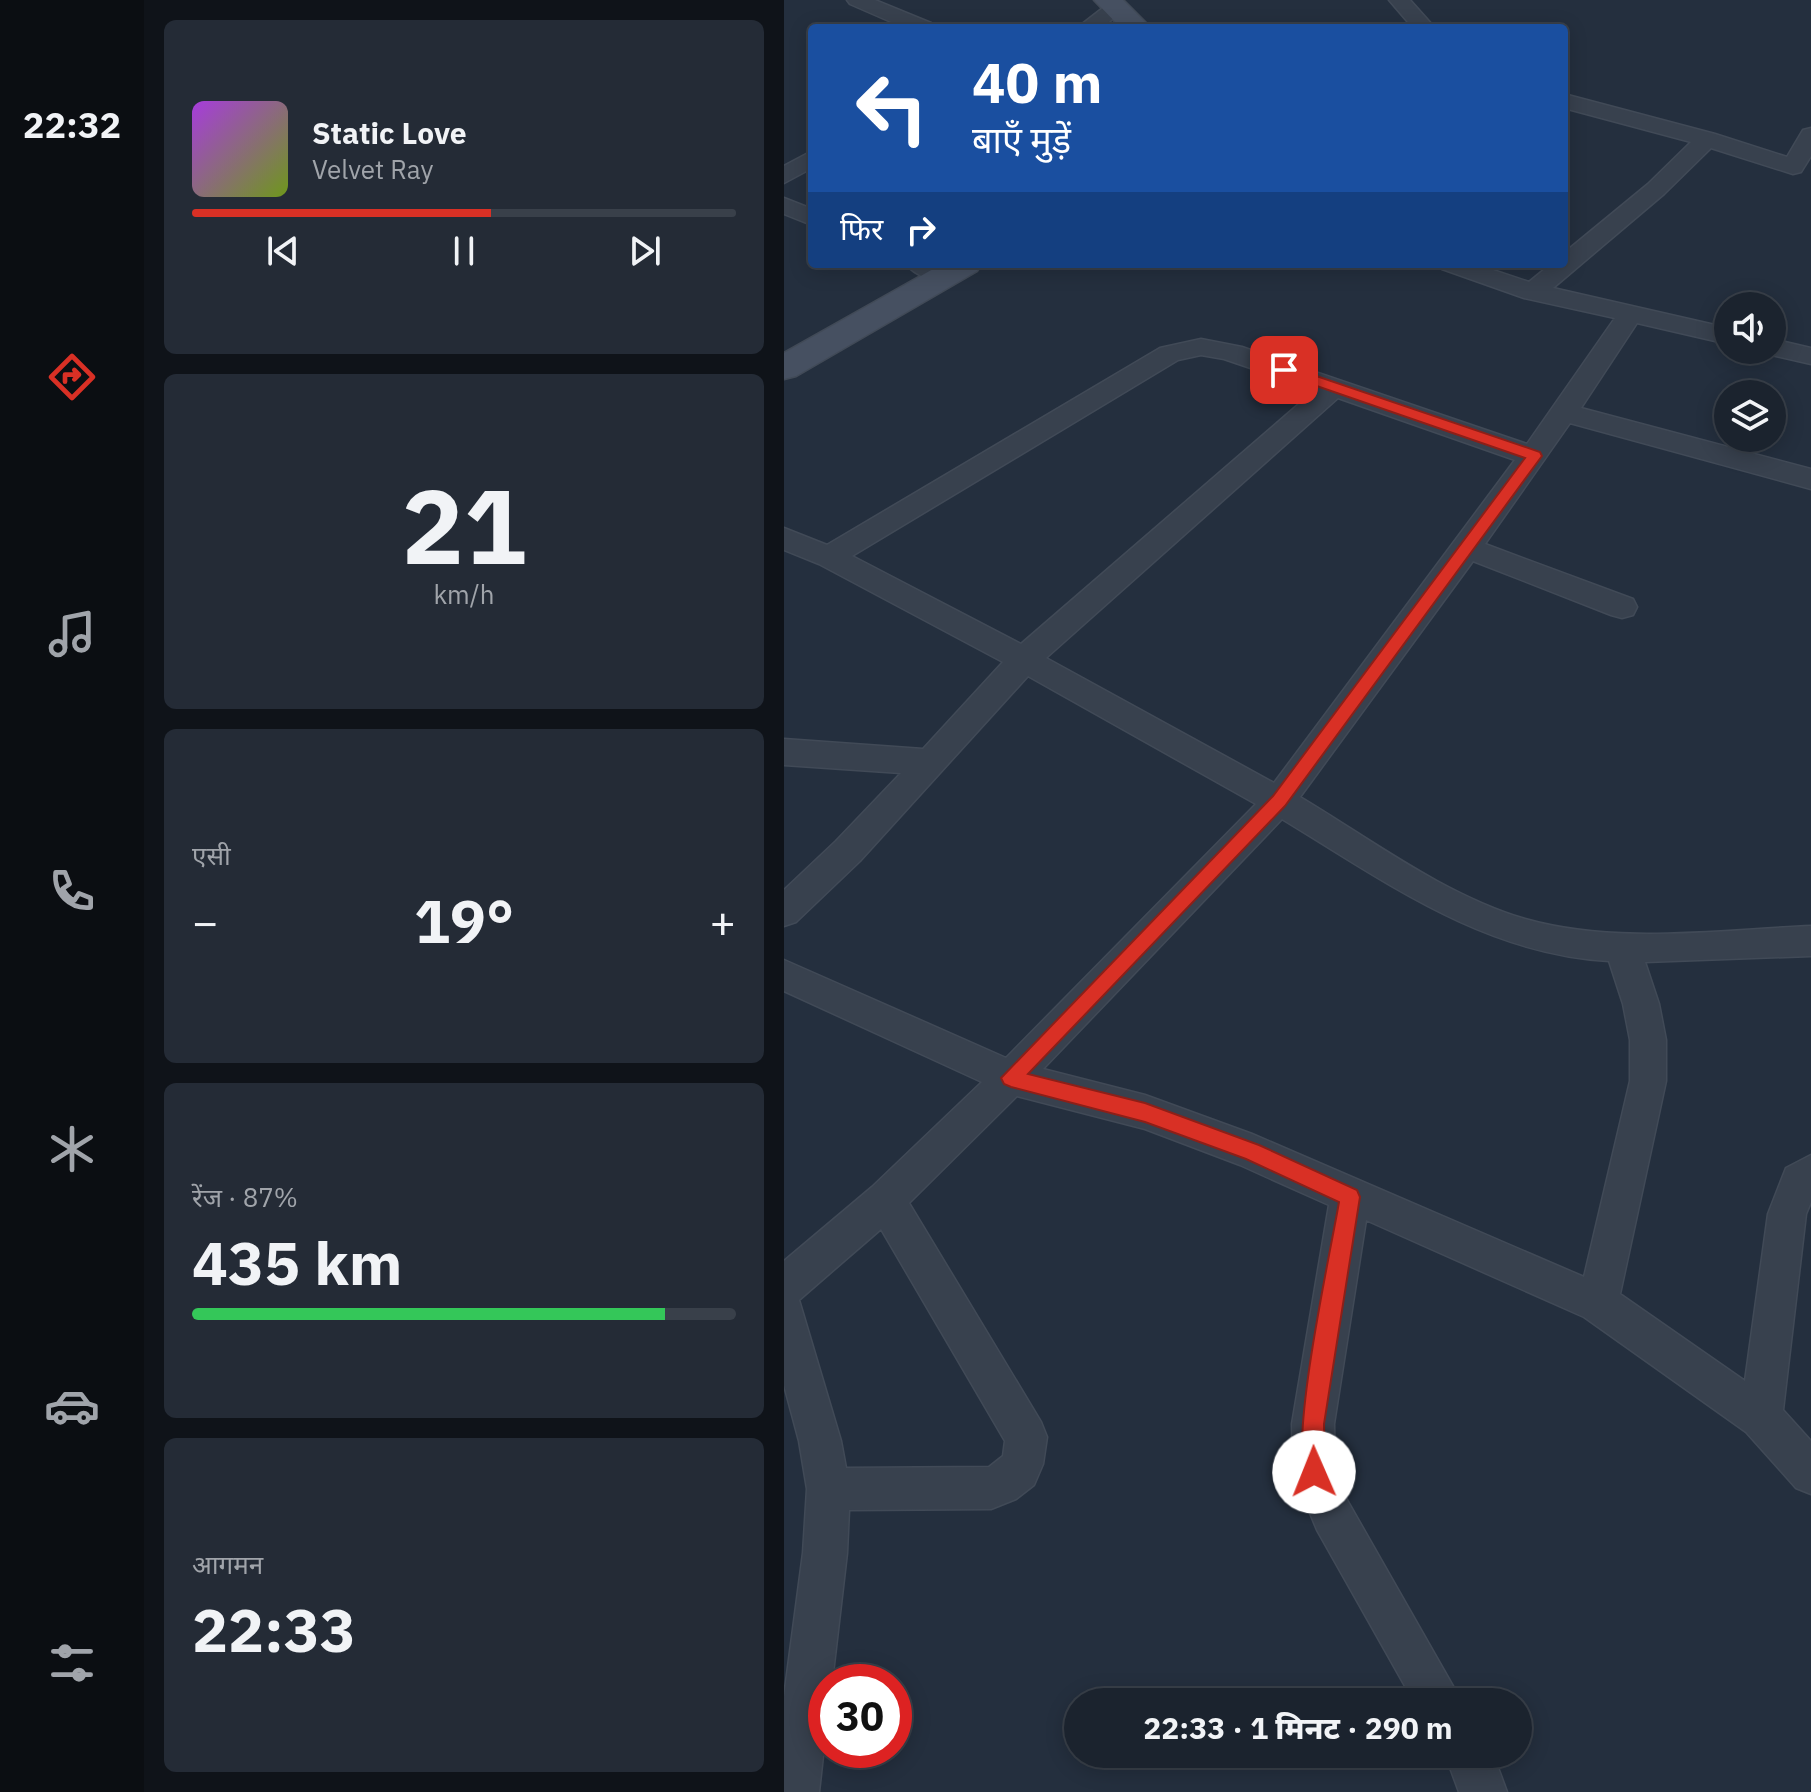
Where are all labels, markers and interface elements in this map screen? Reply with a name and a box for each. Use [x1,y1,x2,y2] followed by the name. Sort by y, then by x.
[972,46,1102,118] text: 40 m
[840,56,944,160] icon: left
[23,101,121,148] text: 22:32
[312,113,467,152] text: Static Love
[972,116,1071,163] text: बाएँ मुड़ें
[312,152,433,186] text: Velvet Ray
[899,208,943,252] icon: right
[840,209,883,248] text: फिर
[261,229,305,273] icon: previous
[442,229,486,273] icon: pause
[623,229,667,273] icon: next
[1714,292,1786,452] map controls
[1714,292,1786,364] button: sound
[1250,336,1318,404] pin
[1262,348,1306,392] icon: arrive
[44,349,100,405] icon: directions
[1714,380,1786,452] button: layers
[402,457,526,593] text: 21
[433,577,495,611] text: km/h
[44,606,100,662] icon: music
[192,838,231,872] text: एसी
[44,863,100,919] icon: phone
[414,881,514,960] text: 19°
[192,893,218,950] text: −
[710,893,736,950] text: +
[44,1121,100,1177] icon: climate
[192,1180,298,1214] text: रेंज · 87%
[192,1223,402,1302] text: 435 km
[44,1378,100,1434] icon: car
[1272,1430,1356,1514] position arrow
[192,1547,263,1581] text: आगमन
[192,1590,356,1669] text: 22:33
[44,1635,100,1691] icon: filters
[808,1664,912,1768] speed limit sign: 30
[1143,1708,1453,1747] text: 22:33 · 1 मिनट · 290 m

